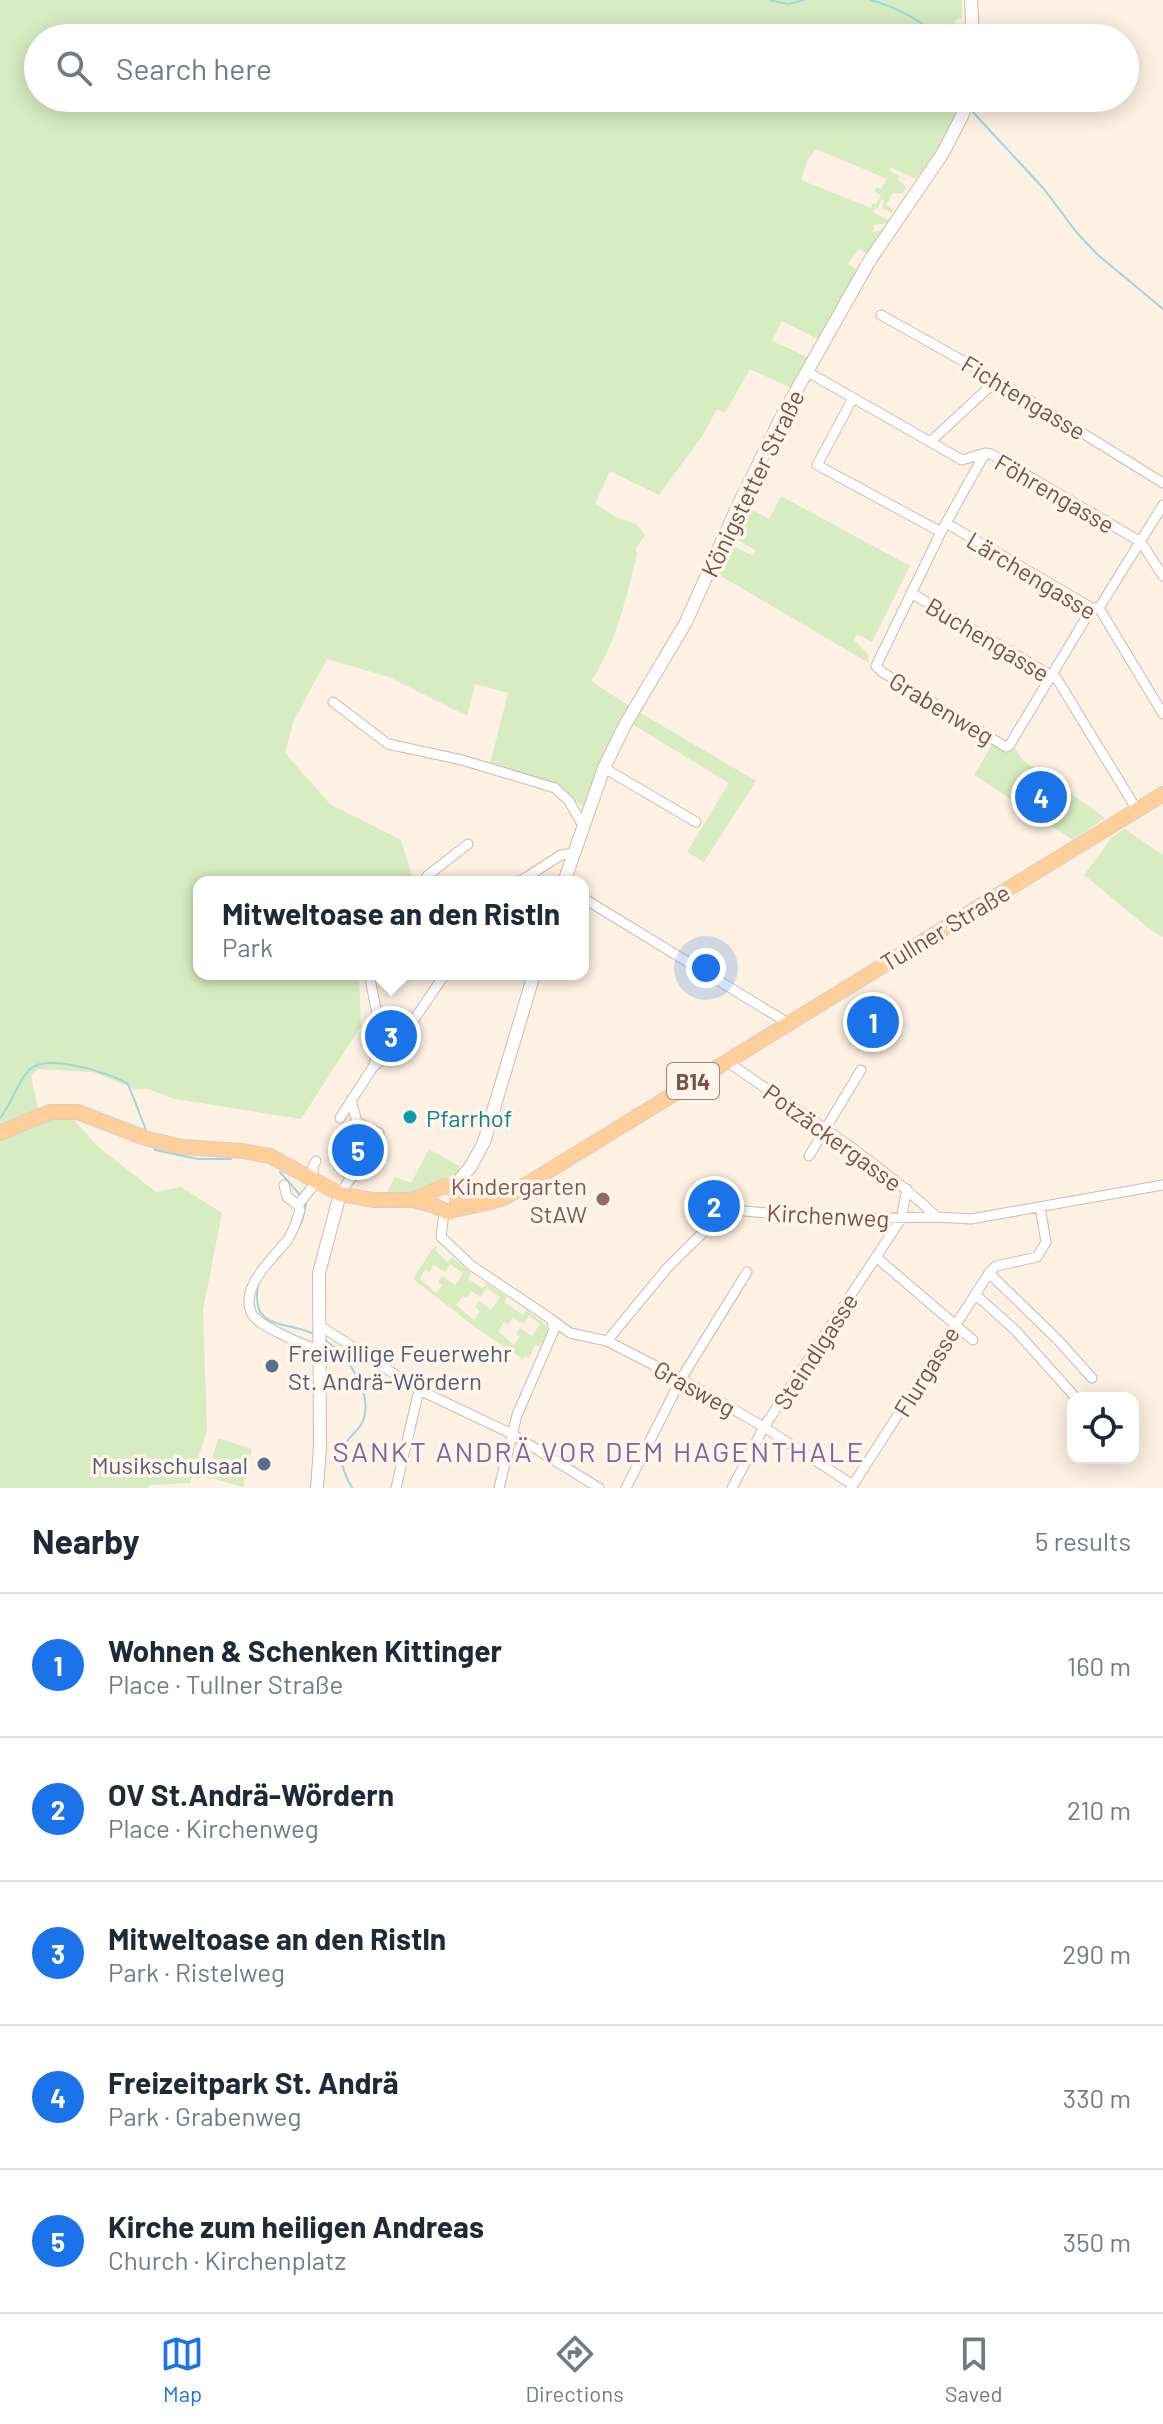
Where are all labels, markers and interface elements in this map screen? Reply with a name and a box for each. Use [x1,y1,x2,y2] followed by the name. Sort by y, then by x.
[24,24,1139,112] search box
[52,46,96,90] icon: search
[116,50,272,86] text: Search here
[957,349,1091,445] street label: Fichtengasse
[694,385,810,581] street label: Königstetter Straße
[990,447,1120,539] street label: Föhrengasse
[962,525,1102,625] street label: Lärchengasse
[921,591,1055,687] street label: Buchengasse
[885,666,999,750] street label: Grabenweg
[1015,767,1067,827] pin: 4
[193,876,589,980] popup
[875,877,1015,977] street label: Tullner Straße
[222,895,560,931] text: Mitweltoase an den Ristln
[222,931,273,962] text: Park
[686,948,726,988] your location
[847,992,899,1052] pin: 1
[365,1006,417,1066] pin: 3
[667,1063,719,1099] road number: B14
[758,1077,908,1197] street label: Potzäckergasse
[426,1103,512,1132] place label: Pfarrhof
[401,1108,419,1126] marker: Pfarrhof
[332,1120,384,1180] pin: 5
[451,1171,587,1228] place label: Kindergarten StAW
[688,1176,740,1236] pin: 2
[594,1190,612,1208] marker: Kindergarten StAW
[766,1197,890,1233] street label: Kirchenweg
[767,1287,863,1415] street label: Steindlgasse
[887,1320,965,1422] street label: Flurgasse
[288,1338,512,1395] place label: Freiwillige Feuerwehr St. Andrä-Wördern
[649,1354,741,1422] street label: Grasweg
[263,1357,281,1375] marker: Freiwillige Feuerwehr St. Andrä-Wördern
[1067,1392,1139,1464] map controls
[1067,1392,1139,1464] button: locate
[333,1434,865,1468] district label: SANKT ANDRÄ VOR DEM HAGENTHALE
[91,1450,248,1479] place label: Musikschulsaal
[255,1455,273,1473] marker: Musikschulsaal
[32,1520,140,1561] text: Nearby
[1035,1525,1131,1556] text: 5 results
[108,1632,502,1668] text: Wohnen & Schenken Kittinger
[53,1650,63,1681] text: 1
[1067,1650,1131,1681] text: 160 m
[108,1668,343,1699] text: Place · Tullner Straße
[108,1776,394,1812] text: OV St.Andrä-Wördern
[51,1794,65,1825] text: 2
[1067,1794,1131,1825] text: 210 m
[108,1812,319,1843] text: Place · Kirchenweg
[108,1920,446,1956] text: Mitweltoase an den Ristln
[51,1938,65,1969] text: 3
[1062,1938,1131,1969] text: 290 m
[108,1956,285,1987] text: Park · Ristelweg
[108,2064,399,2100] text: Freizeitpark St. Andrä
[50,2082,66,2113] text: 4
[1063,2082,1131,2113] text: 330 m
[108,2100,301,2131] text: Park · Grabenweg
[108,2208,484,2244] text: Kirche zum heiligen Andreas
[51,2226,65,2257] text: 5
[1063,2226,1131,2257] text: 350 m
[108,2244,346,2275] text: Church · Kirchenplatz
[160,2332,204,2406] tab: Map
[525,2332,624,2406] tab: Directions
[945,2332,1002,2406] tab: Saved

